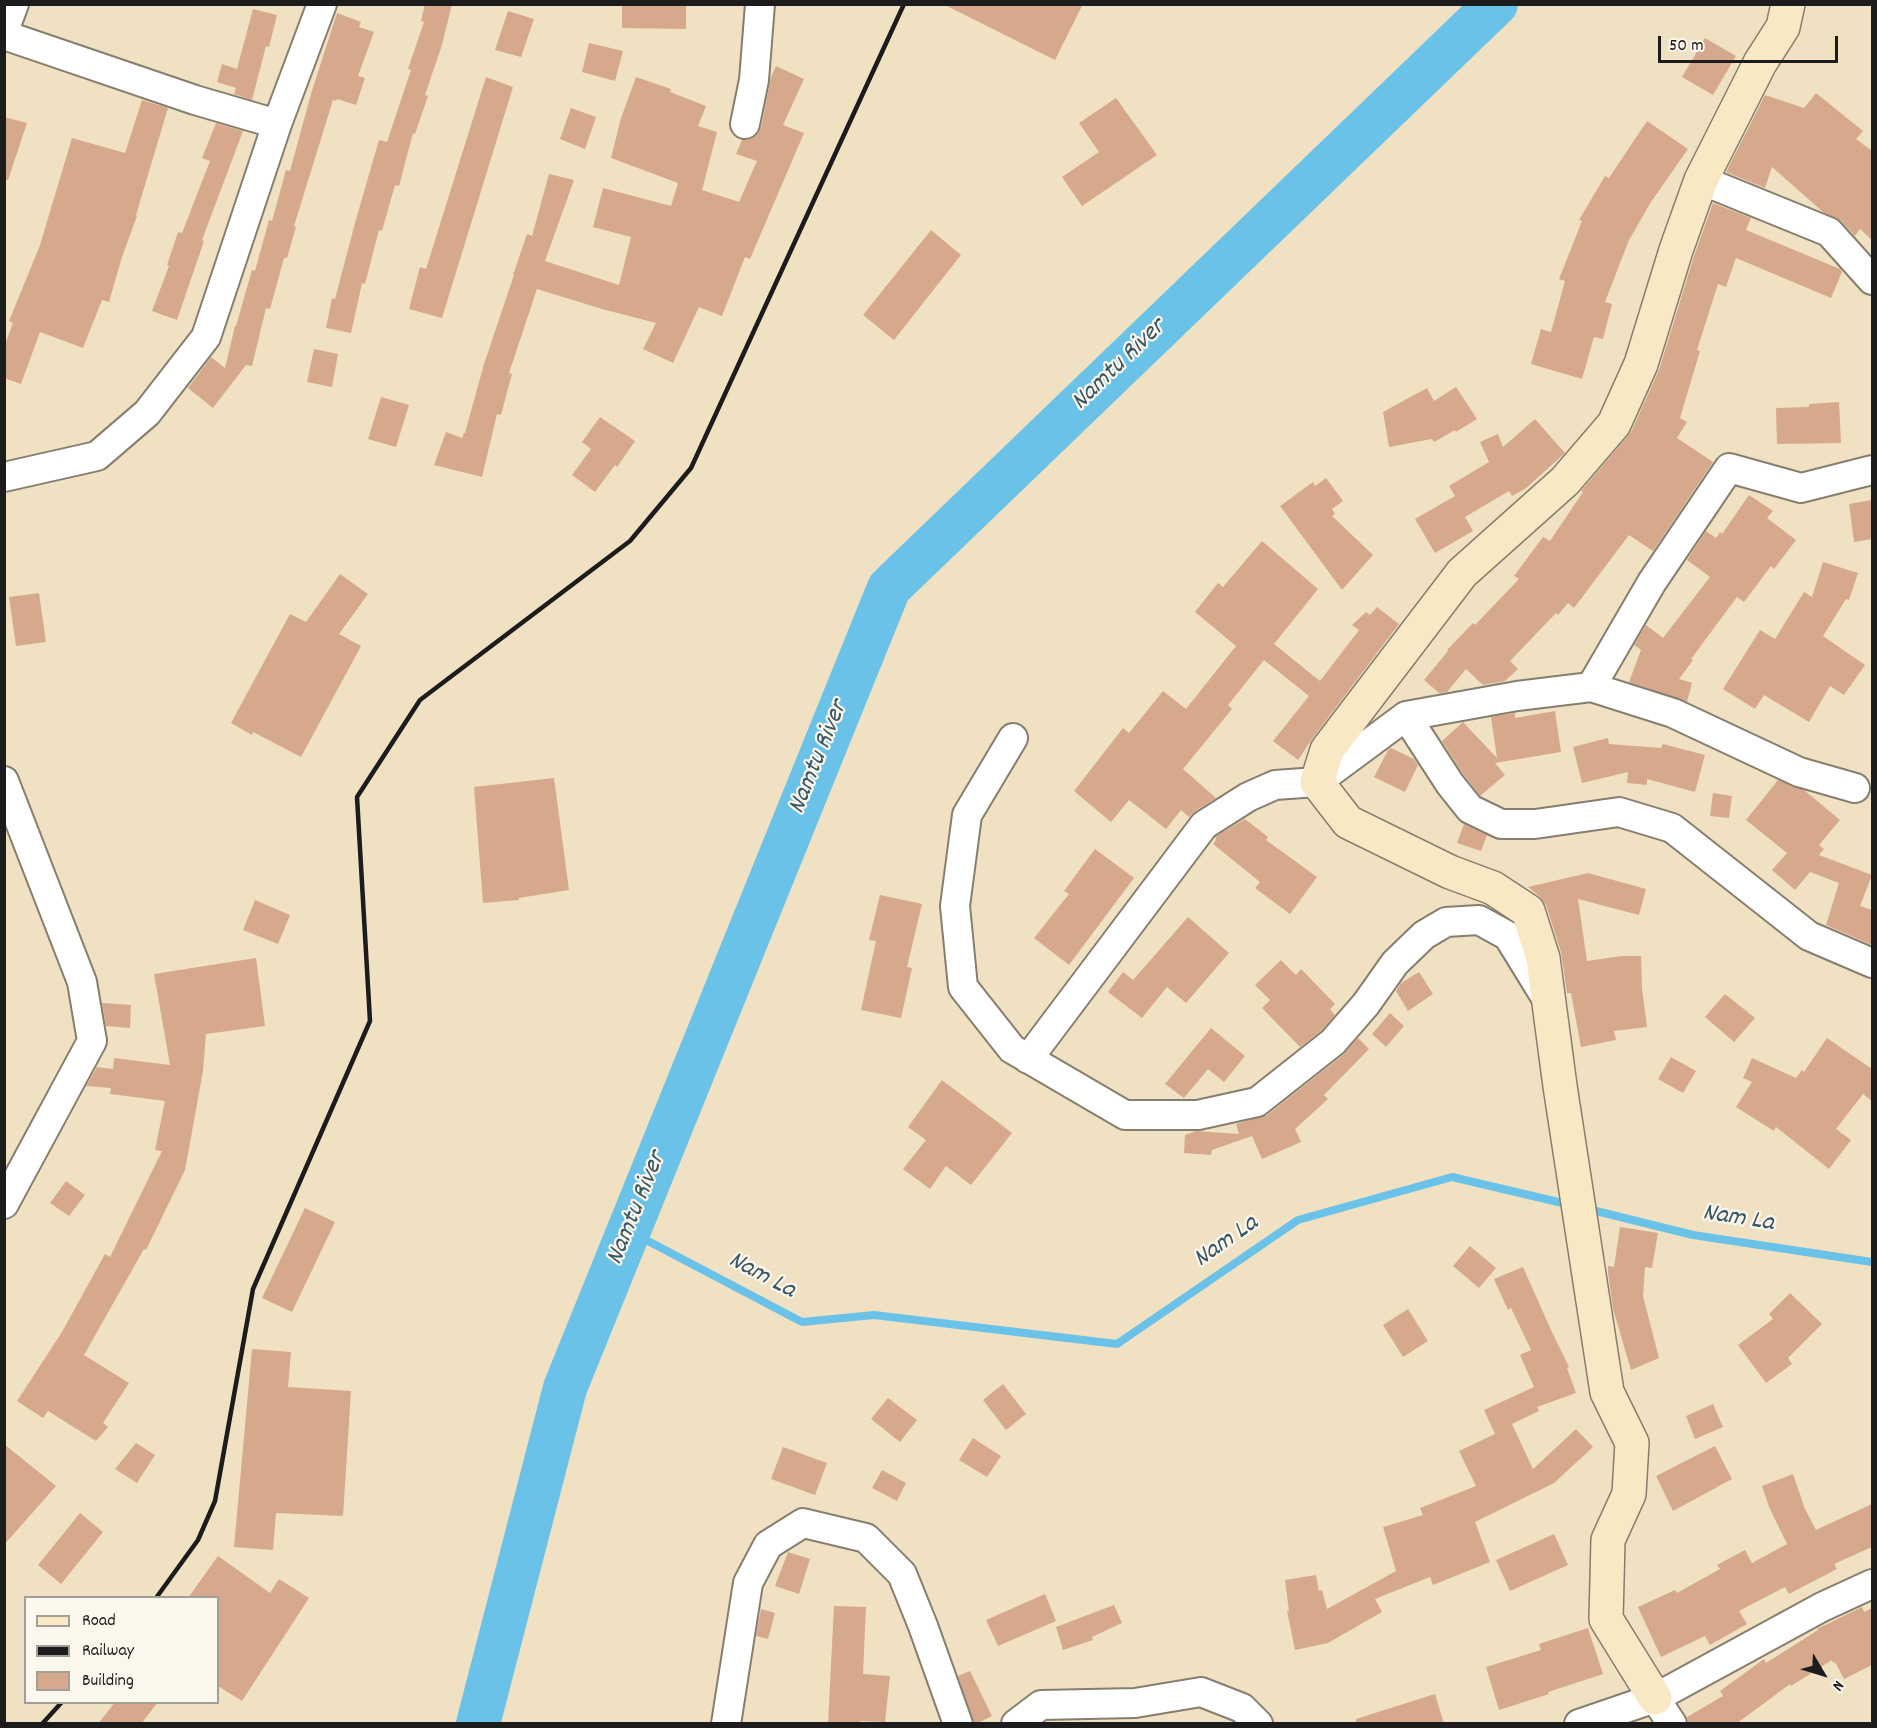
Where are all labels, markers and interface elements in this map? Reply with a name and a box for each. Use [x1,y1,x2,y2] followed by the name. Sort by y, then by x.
[1661,24,1841,62] scale bar
[1669,34,1704,59] text: 50 m
[1066,313,1174,419] water label: Namtu River
[783,697,857,819] water label: Namtu River
[601,1148,675,1270] water label: Namtu River
[1700,1199,1776,1241] water label: Nam La
[1189,1210,1265,1276] water label: Nam La
[722,1246,800,1308] water label: Nam La
[24,1596,219,1704] legend
[82,1609,116,1634] text: Road
[82,1639,134,1664] text: Railway
[1793,1644,1853,1704] north arrow
[82,1669,134,1694] text: Building
[1826,1675,1849,1696] text: N

